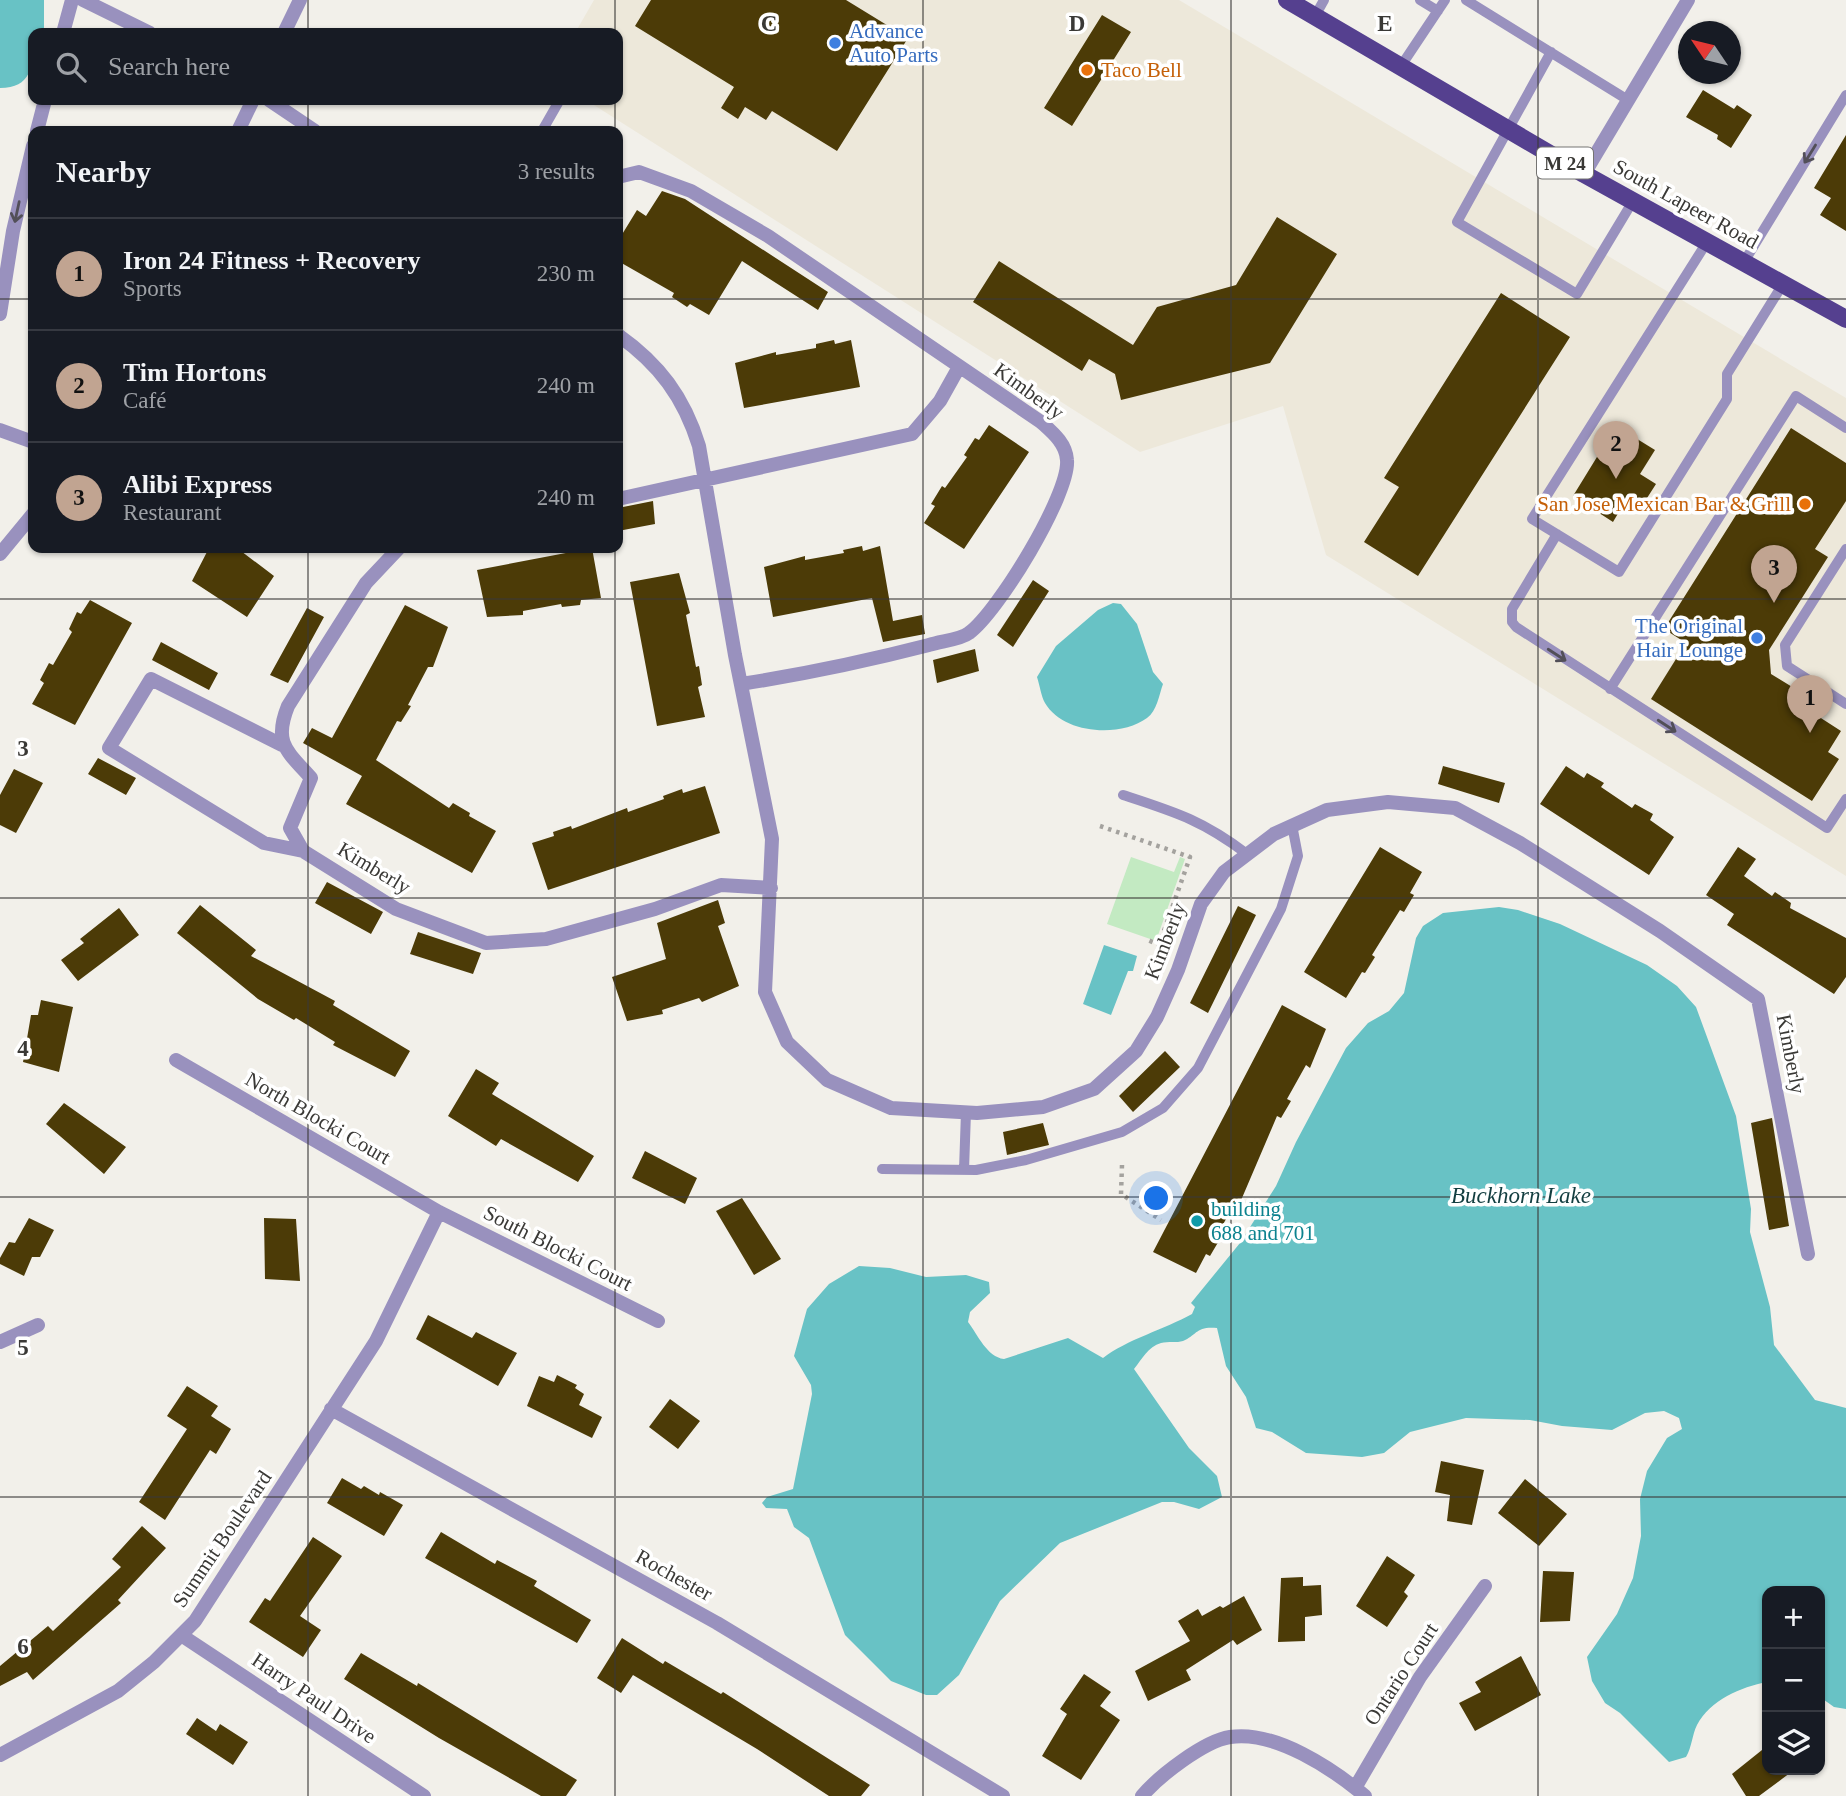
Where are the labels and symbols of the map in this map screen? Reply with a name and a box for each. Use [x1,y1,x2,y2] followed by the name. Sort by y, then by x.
[761,11,777,36] text: C
[1069,11,1085,36] text: D
[1377,11,1393,36] text: E
[849,19,938,67] place label: Advance Auto Parts
[1678,21,1741,84] north arrow
[827,35,843,51] marker: Advance Auto Parts
[1101,58,1182,82] place label: Taco Bell
[1079,62,1095,78] marker: Taco Bell
[1803,143,1817,163] one-way arrow
[1537,148,1593,178] road number: M 24
[1609,154,1763,254] street label: South Lapeer Road
[10,200,24,223] one-way arrow
[989,358,1069,425] street label: Kimberly
[1593,421,1639,479] pin: 2
[1537,492,1791,516] place label: San Jose Mexican Bar & Grill
[1797,496,1813,512] marker: San Jose Mexican Bar & Grill
[1751,545,1797,603] pin: 3
[1635,614,1743,662] place label: The Original Hair Lounge
[1749,630,1765,646] marker: The Original Hair Lounge
[1547,647,1566,662] one-way arrow
[1787,675,1833,733] pin: 1
[1657,718,1676,733] one-way arrow
[17,736,29,761] text: 3
[333,837,415,899] street label: Kimberly
[1139,899,1191,983] street label: Kimberly
[1772,1012,1811,1096] street label: Kimberly
[17,1036,29,1061] text: 4
[241,1067,395,1169] street label: North Blocki Court
[1139,1181,1173,1215] your location
[1451,1183,1591,1208] water label: Buckhorn Lake
[1211,1197,1315,1245] place label: building 688 and 701
[480,1200,636,1296] street label: South Blocki Court
[1189,1213,1205,1229] marker: building 688 and 701
[17,1335,29,1360] text: 5
[168,1466,277,1612] street label: Summit Boulevard
[631,1544,717,1606] street label: Rochester
[1359,1618,1443,1730] street label: Ontario Court
[17,1634,29,1659] text: 6
[247,1648,381,1748] street label: Harry Paul Drive

